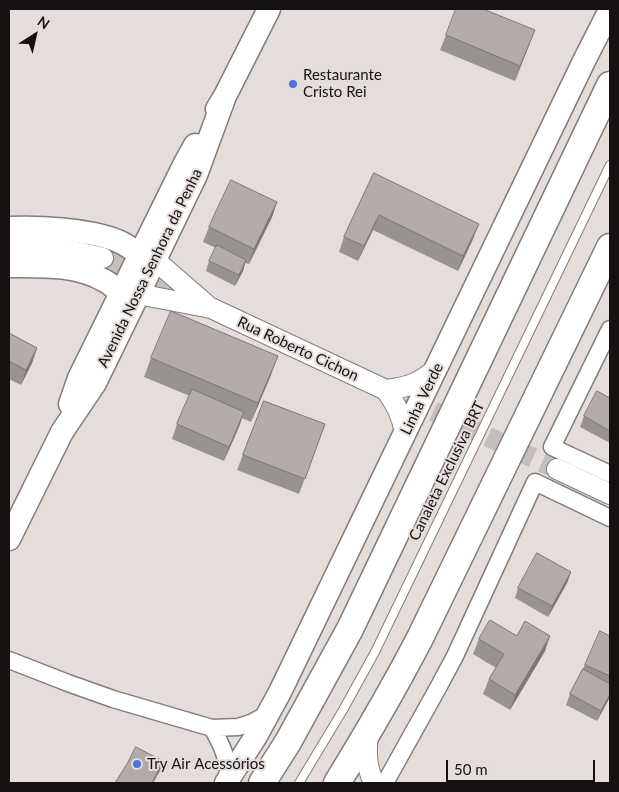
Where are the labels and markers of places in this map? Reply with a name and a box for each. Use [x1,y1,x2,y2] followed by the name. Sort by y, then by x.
[303,66,382,101] place label: Restaurante Cristo Rei
[287,78,299,90] marker: Restaurante Cristo Rei
[147,755,265,773] place label: Try Air Acessórios
[131,758,143,770] marker: Try Air Acessórios

